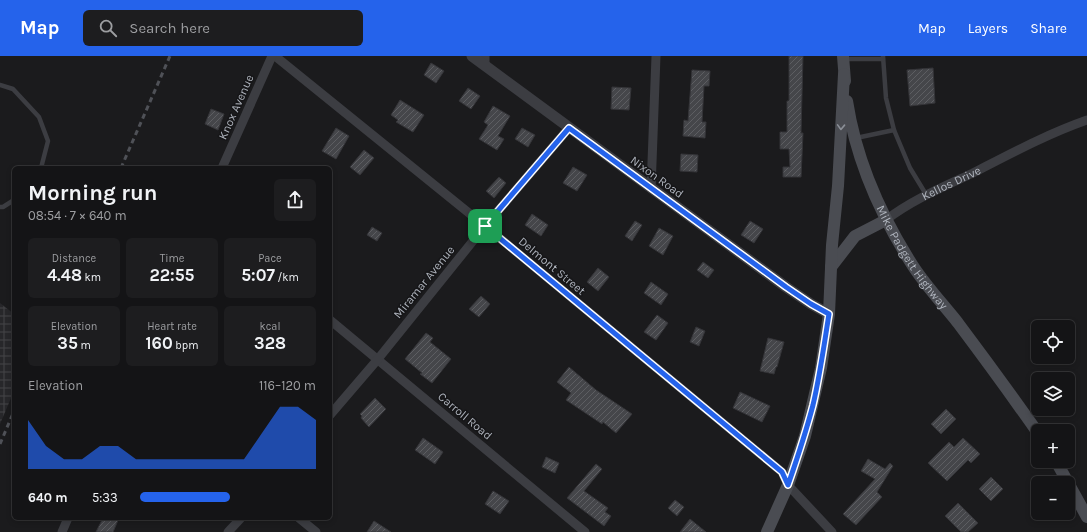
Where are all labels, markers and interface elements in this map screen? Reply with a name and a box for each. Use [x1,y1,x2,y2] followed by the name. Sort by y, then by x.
[83,10,363,46] search box
[20,17,59,39] text: Map
[97,17,119,39] icon: search
[129,19,210,37] text: Search here
[918,20,946,37] text: Map
[968,20,1008,37] text: Layers
[1030,20,1067,37] text: Share
[215,72,257,142] street label: Knox Avenue
[837,124,846,130] one-way arrow
[628,153,686,201] street label: Nixon Road
[919,163,983,203] street label: Kellos Drive
[274,179,316,221] button: share
[28,180,157,206] text: Morning run
[873,203,951,312] street label: Mike Padgett Highway
[28,208,127,223] text: 08:54 · 7 × 640 m
[468,209,502,243] pin
[474,215,496,237] icon: arrive
[516,234,589,298] street label: Delmont Street
[390,243,458,321] street label: Miramar Avenue
[52,252,96,265] text: Distance
[160,252,184,265] text: Time
[258,252,282,265] text: Pace
[47,265,82,285] text: 4.48
[150,265,194,285] text: 22:55
[241,265,275,285] text: 5:07
[82,271,101,284] text: km
[275,271,299,284] text: /km
[51,320,97,333] text: Elevation
[147,320,197,333] text: Heart rate
[259,320,281,333] text: kcal
[1031,320,1075,520] map controls
[1031,320,1075,364] button: locate
[57,333,78,353] text: 35
[146,333,173,353] text: 160
[254,333,286,353] text: 328
[78,339,91,352] text: m
[173,339,199,352] text: bpm
[1031,372,1075,416] button: layers
[28,378,83,393] text: Elevation
[259,378,316,393] text: 116–120 m
[435,389,495,443] street label: Carroll Road
[1031,424,1075,468] button: +
[1031,476,1075,520] button: −
[28,490,67,505] text: 640 m
[92,490,118,505] text: 5:33

